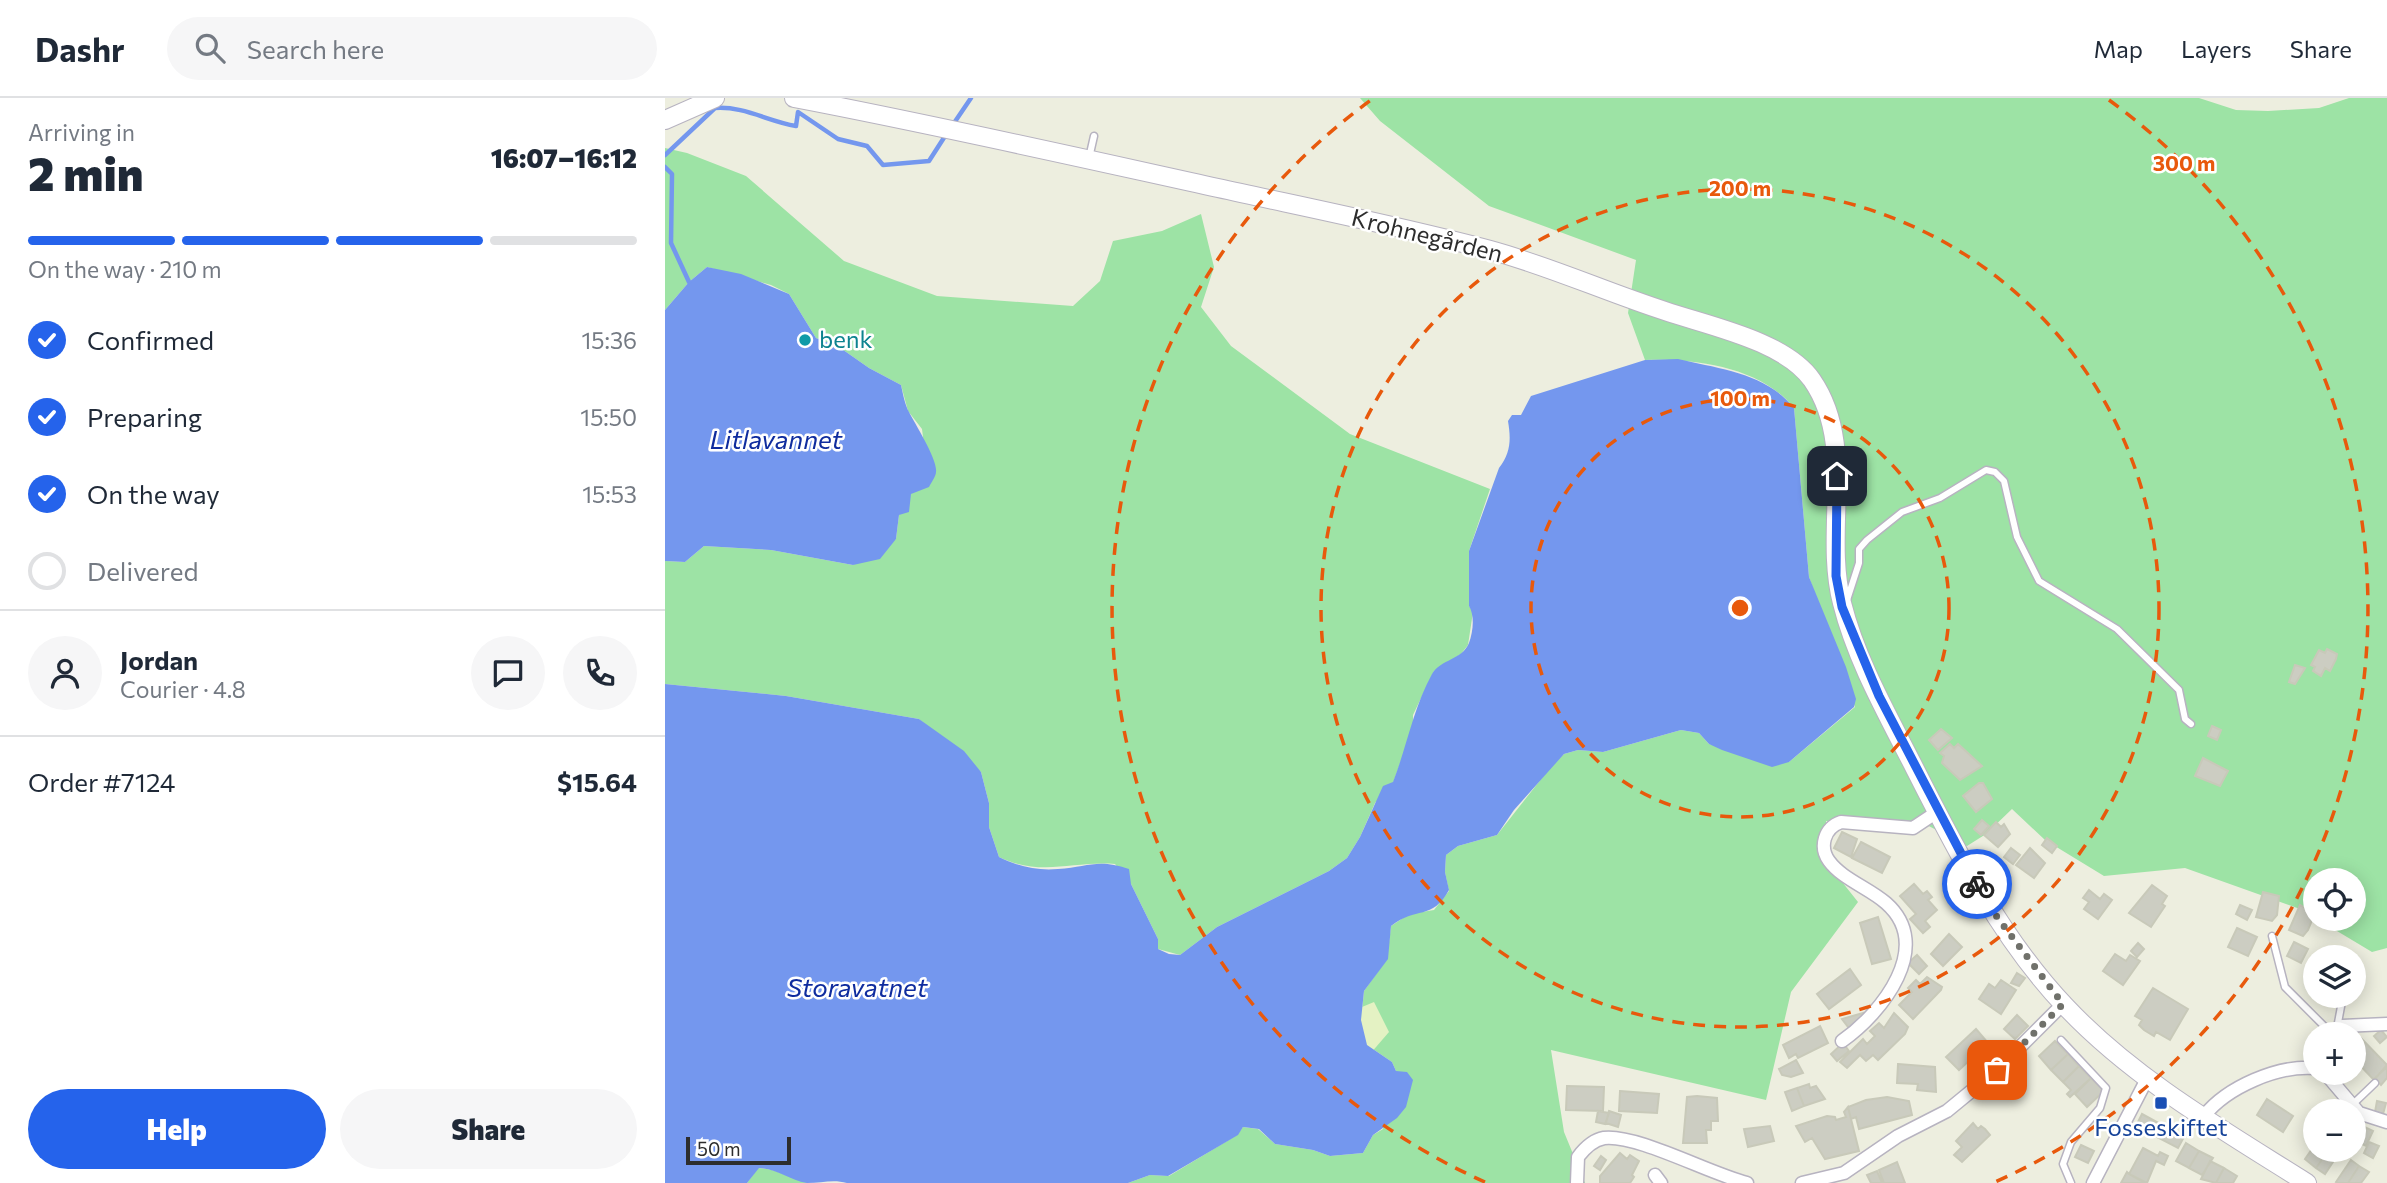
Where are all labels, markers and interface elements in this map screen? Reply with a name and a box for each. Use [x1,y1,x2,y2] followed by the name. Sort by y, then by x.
[167,17,657,80] search box
[35,28,125,69] text: Dashr
[191,29,229,67] icon: search
[247,33,384,64] text: Search here
[2094,34,2143,63] text: Map
[2181,34,2252,63] text: Layers
[2290,34,2352,63] text: Share
[28,118,135,146] text: Arriving in
[491,142,637,173] text: 16:07–16:12
[28,144,144,200] text: 2 min
[2153,150,2215,175] text: 300 m
[1709,175,1771,200] text: 200 m
[1349,202,1506,267] street label: Krohnegården
[28,255,222,283] text: On the way · 210 m
[28,321,66,359] icon: check
[87,324,214,355] text: Confirmed
[819,324,873,353] place label: benk
[581,326,637,354] text: 15:36
[797,332,813,348] marker: benk
[1710,385,1770,410] text: 100 m
[28,398,66,436] icon: check
[87,401,202,432] text: Preparing
[580,403,637,431] text: 15:50
[710,423,844,454] water label: Litlavannet
[1807,446,1867,506] pin
[1818,457,1856,495] icon: home
[28,475,66,513] icon: check
[87,478,220,509] text: On the way
[582,480,637,508] text: 15:53
[87,555,198,586] text: Delivered
[1728,596,1752,620] centre of rings
[28,636,102,710] button: person
[471,636,545,710] button: chat
[563,636,637,710] button: phone
[120,644,198,675] text: Jordan
[120,675,246,703] text: Courier · 4.8
[28,766,175,797] text: Order #7124
[557,766,637,797] text: $15.64
[1942,849,2012,919] courier
[1958,865,1996,903] icon: bike
[2303,868,2366,1162] map controls
[2303,868,2366,931] button: locate
[2303,945,2366,1008] button: layers
[787,971,929,1002] water label: Storavatnet
[2303,1022,2366,1085] button: +
[1967,1040,2027,1100] pin
[1978,1051,2016,1089] icon: bag
[28,1089,326,1169] button: Help
[340,1089,637,1169] button: Share
[2153,1095,2169,1111] marker: Fosseskiftet
[2303,1099,2366,1162] button: −
[2094,1112,2228,1141] place label: Fosseskiftet
[686,1134,791,1166] scale bar
[697,1137,741,1160] text: 50 m

